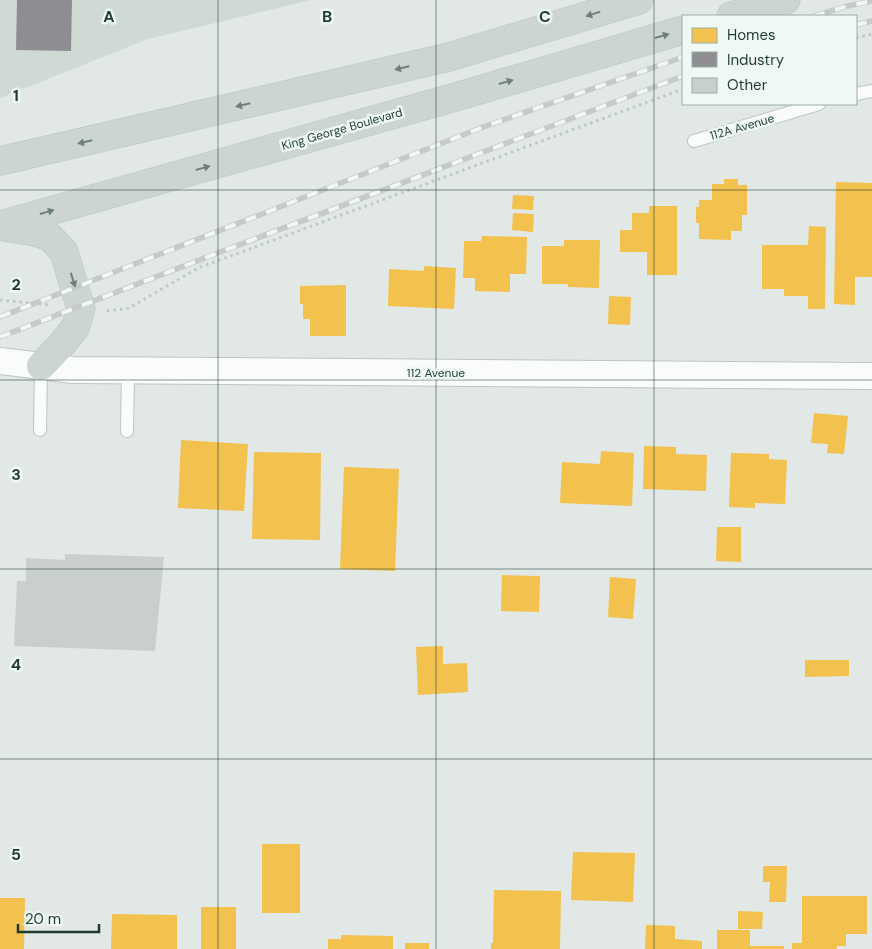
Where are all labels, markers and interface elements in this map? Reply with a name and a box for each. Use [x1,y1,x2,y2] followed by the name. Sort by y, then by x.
[103,6,115,27] text: A
[322,6,332,27] text: B
[539,6,551,27] text: C
[585,11,600,18] one-way arrow
[682,15,857,105] legend
[727,25,776,45] text: Homes
[654,32,669,40] one-way arrow
[727,50,785,70] text: Industry
[394,64,409,72] one-way arrow
[727,75,768,95] text: Other
[498,78,513,86] one-way arrow
[13,85,19,106] text: 1
[236,101,251,109] one-way arrow
[280,104,404,154] street label: King George Boulevard
[708,110,776,144] street label: 112A Avenue
[77,138,93,146] one-way arrow
[196,164,211,172] one-way arrow
[40,207,55,215] one-way arrow
[69,273,77,288] one-way arrow
[11,274,21,295] text: 2
[407,365,465,381] street label: 112 Avenue
[11,464,21,485] text: 3
[11,654,21,675] text: 4
[11,844,21,865] text: 5
[18,902,99,934] scale bar
[25,909,61,929] text: 20 m

